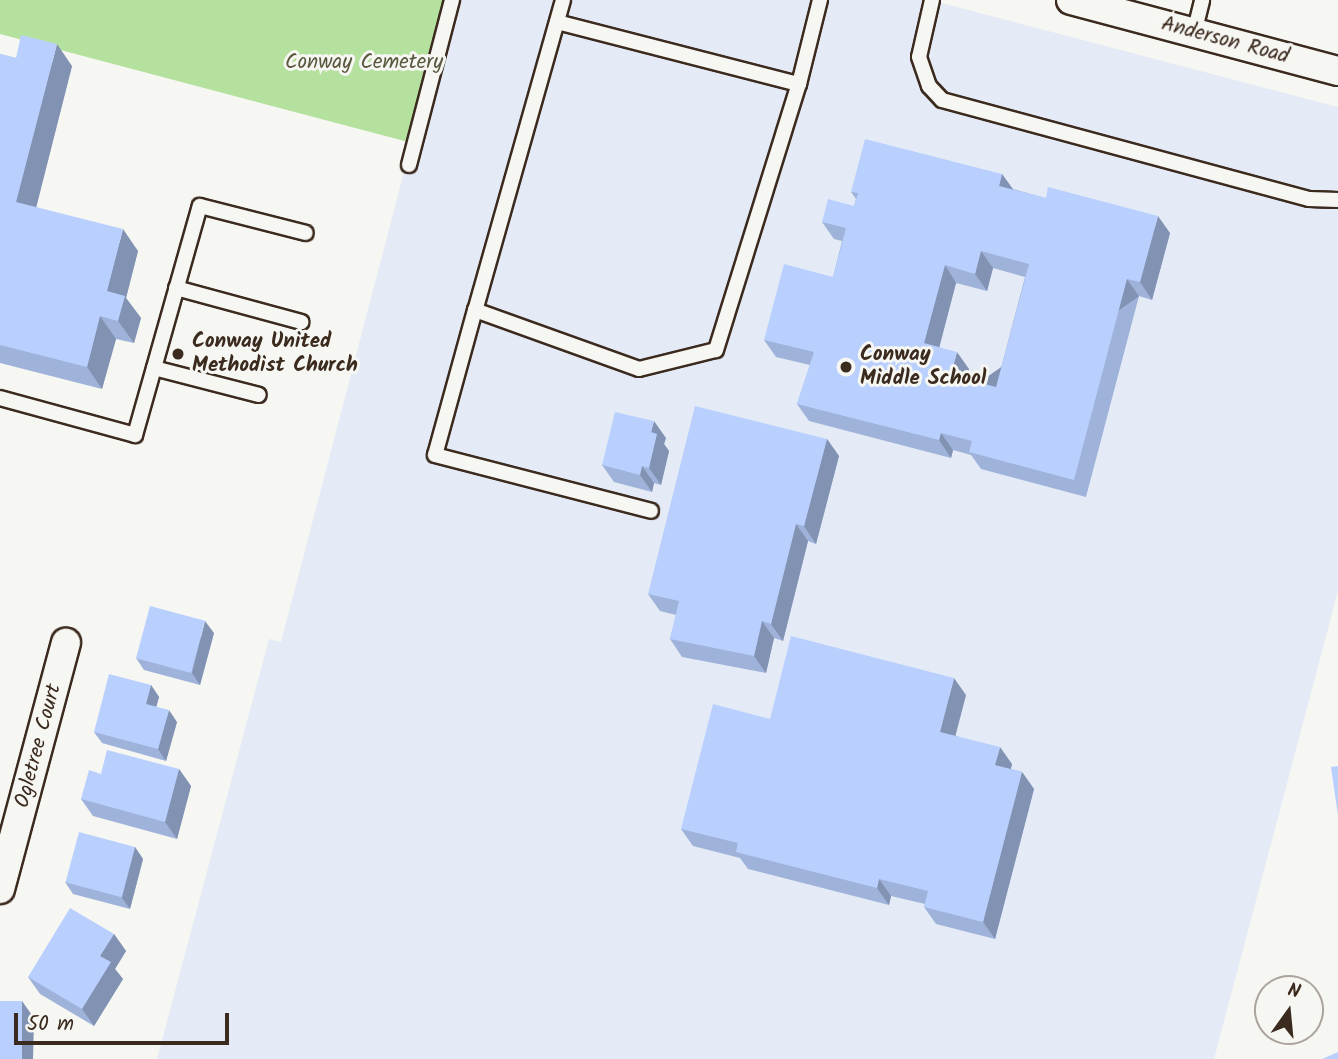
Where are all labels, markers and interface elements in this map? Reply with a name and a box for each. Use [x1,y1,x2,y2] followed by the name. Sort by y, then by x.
[1158,12,1292,70] street label: Anderson Road
[285,50,443,76] park label: Conway Cemetery
[192,329,358,379] place label: Conway United Methodist Church
[860,342,986,392] place label: Conway Middle School
[170,346,186,362] marker: Conway United Methodist Church
[838,359,854,375] marker: Conway Middle School
[10,681,68,811] street label: Ogletree Court
[1254,975,1324,1045] north arrow
[1284,976,1304,1008] text: N
[18,1000,233,1044] scale bar
[27,1008,74,1041] text: 50 m

